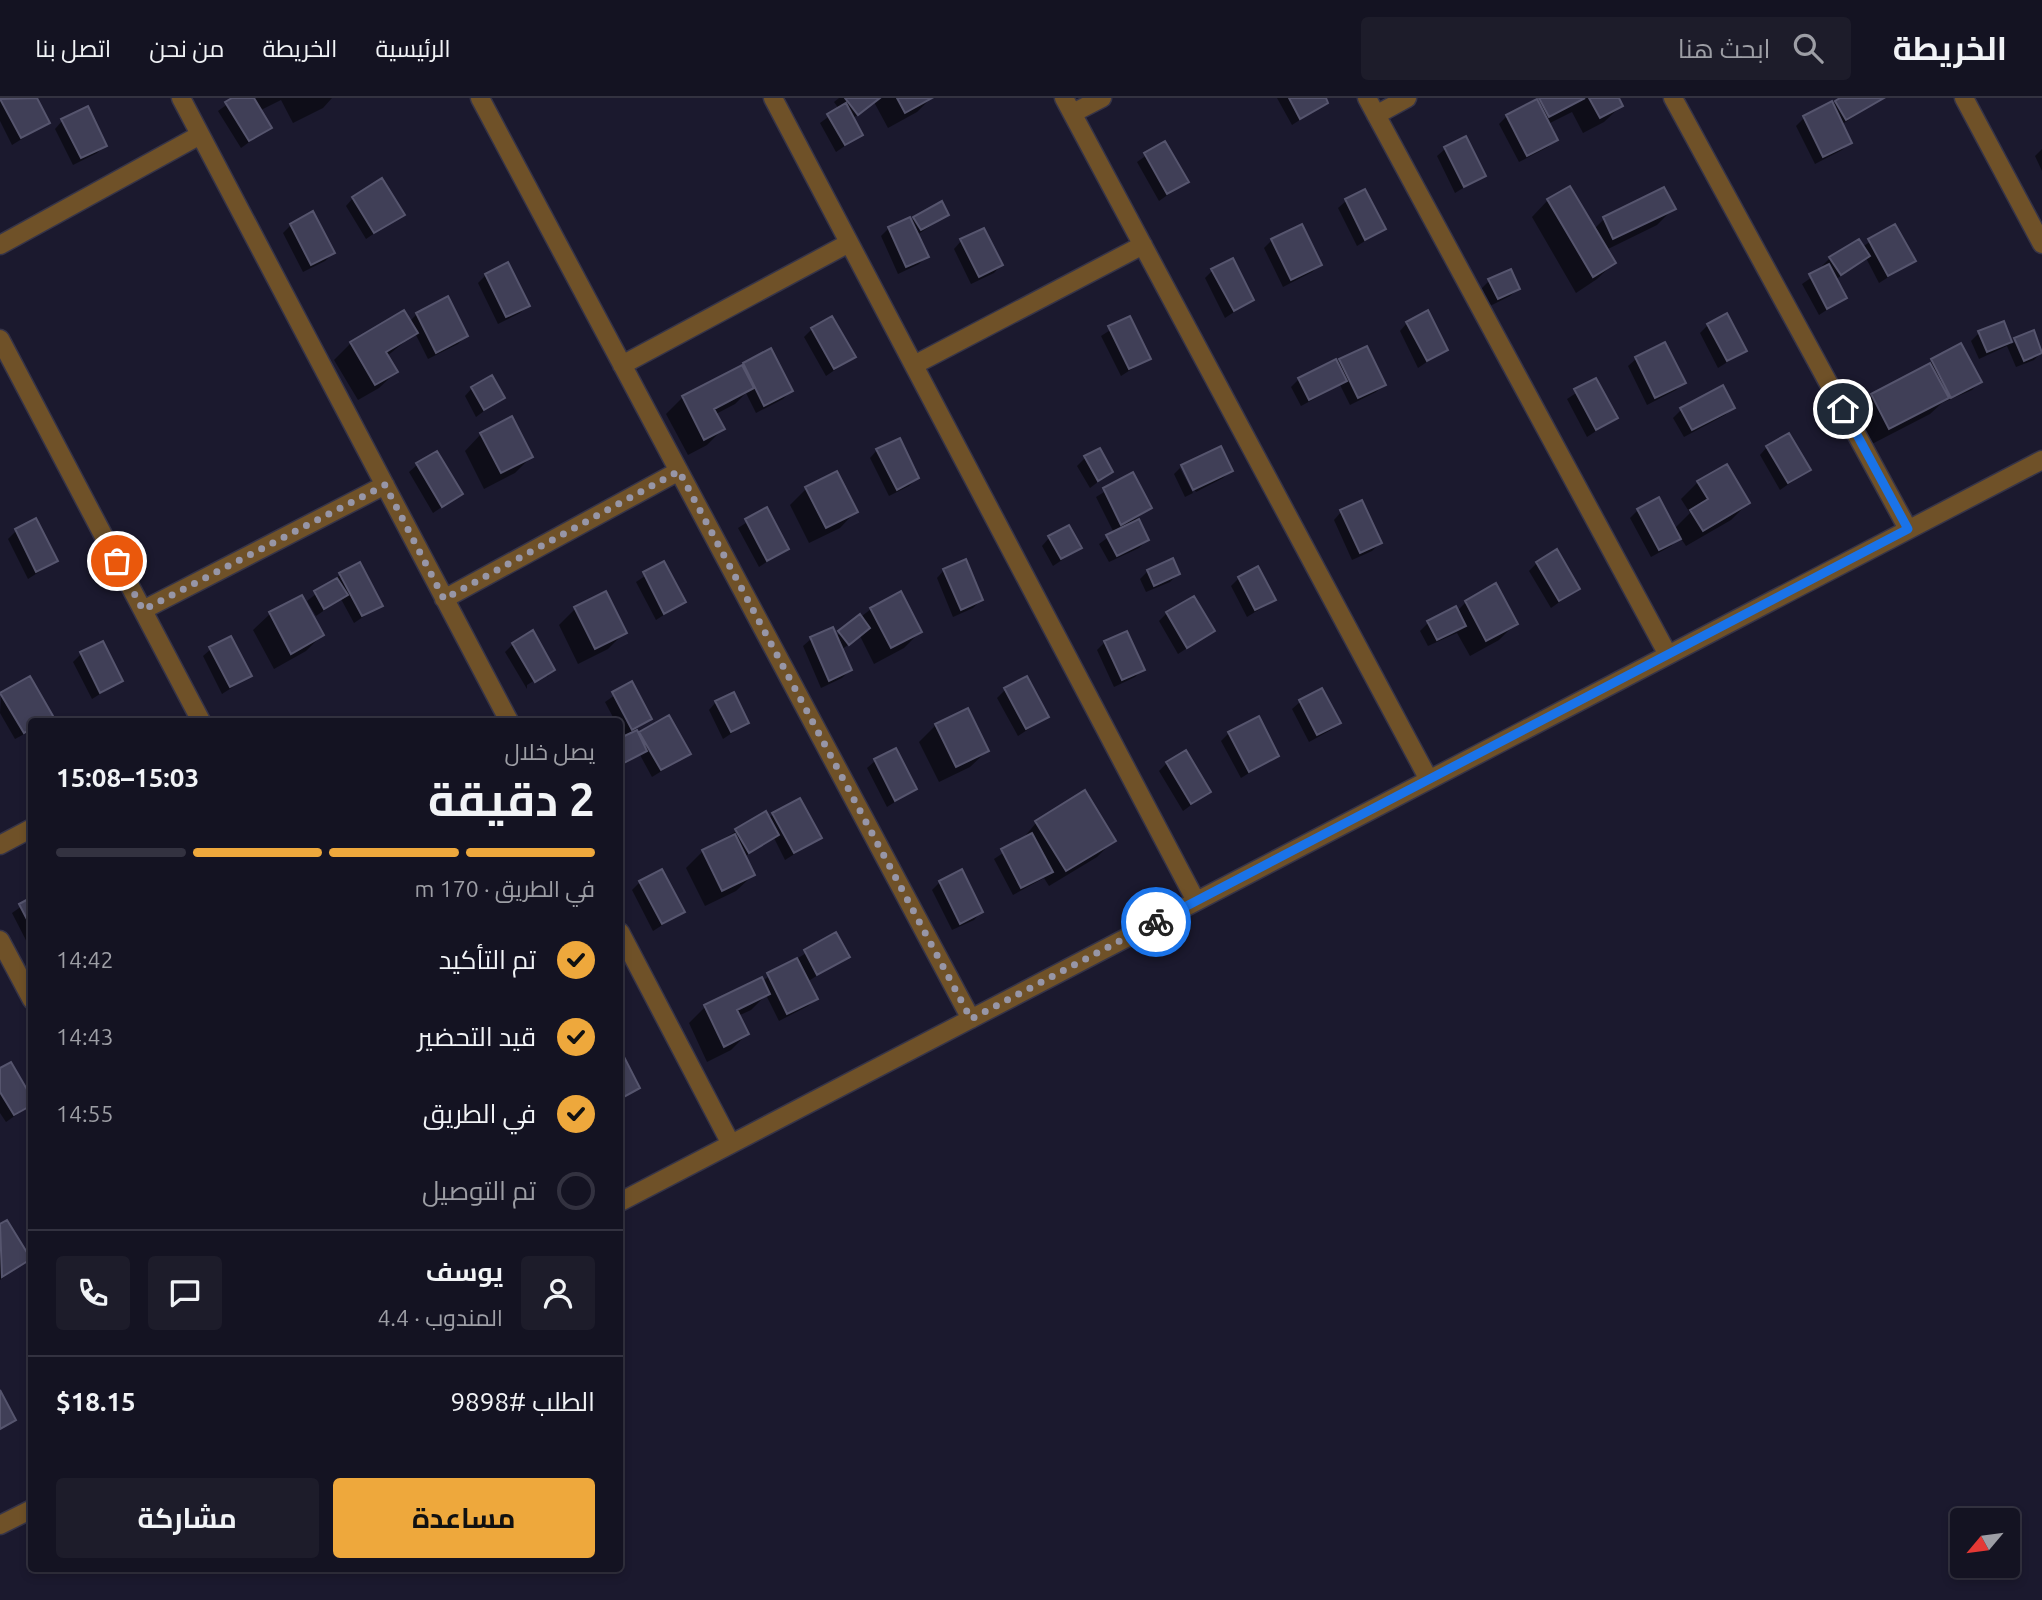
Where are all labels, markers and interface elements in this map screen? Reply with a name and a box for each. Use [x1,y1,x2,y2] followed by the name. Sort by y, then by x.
[1361,17,1851,80] search box
[1789,29,1827,67] icon: search
[1893,29,2007,66] text: الخريطة
[1678,34,1771,63] text: ابحث هنا
[35,35,111,62] text: اتصل بنا
[149,35,225,62] text: من نحن
[263,35,337,62] text: الخريطة
[375,35,451,62] text: الرئيسية
[1813,379,1873,439] pin
[1824,390,1862,428] icon: home
[87,531,147,591] pin
[98,542,136,580] icon: bag
[504,739,595,764] text: يصل خلال
[56,763,199,792] text: 15:03–15:08
[428,773,595,825] text: 2 دقيقة
[415,876,595,901] text: في الطريق · 170 m
[1121,887,1191,957] courier
[1137,903,1175,941] icon: bike
[557,941,595,979] icon: check
[439,945,536,974] text: تم التأكيد
[56,947,114,972] text: 14:42
[557,1018,595,1056] icon: check
[418,1022,536,1051] text: قيد التحضير
[56,1024,114,1049] text: 14:43
[557,1095,595,1133] icon: check
[423,1099,536,1128] text: في الطريق
[56,1101,114,1126] text: 14:55
[422,1176,536,1205] text: تم التوصيل
[56,1256,130,1330] button: phone
[148,1256,222,1330] button: chat
[521,1256,595,1330] button: person
[426,1257,503,1286] text: يوسف
[377,1305,503,1330] text: المندوب · 4.4
[56,1387,136,1416] text: $18.15
[450,1387,595,1416] text: الطلب #9898
[56,1478,319,1558] button: مشاركة
[333,1478,595,1558] button: مساعدة
[1950,1508,2020,1578] north arrow
[1950,1508,2020,1578] map controls

